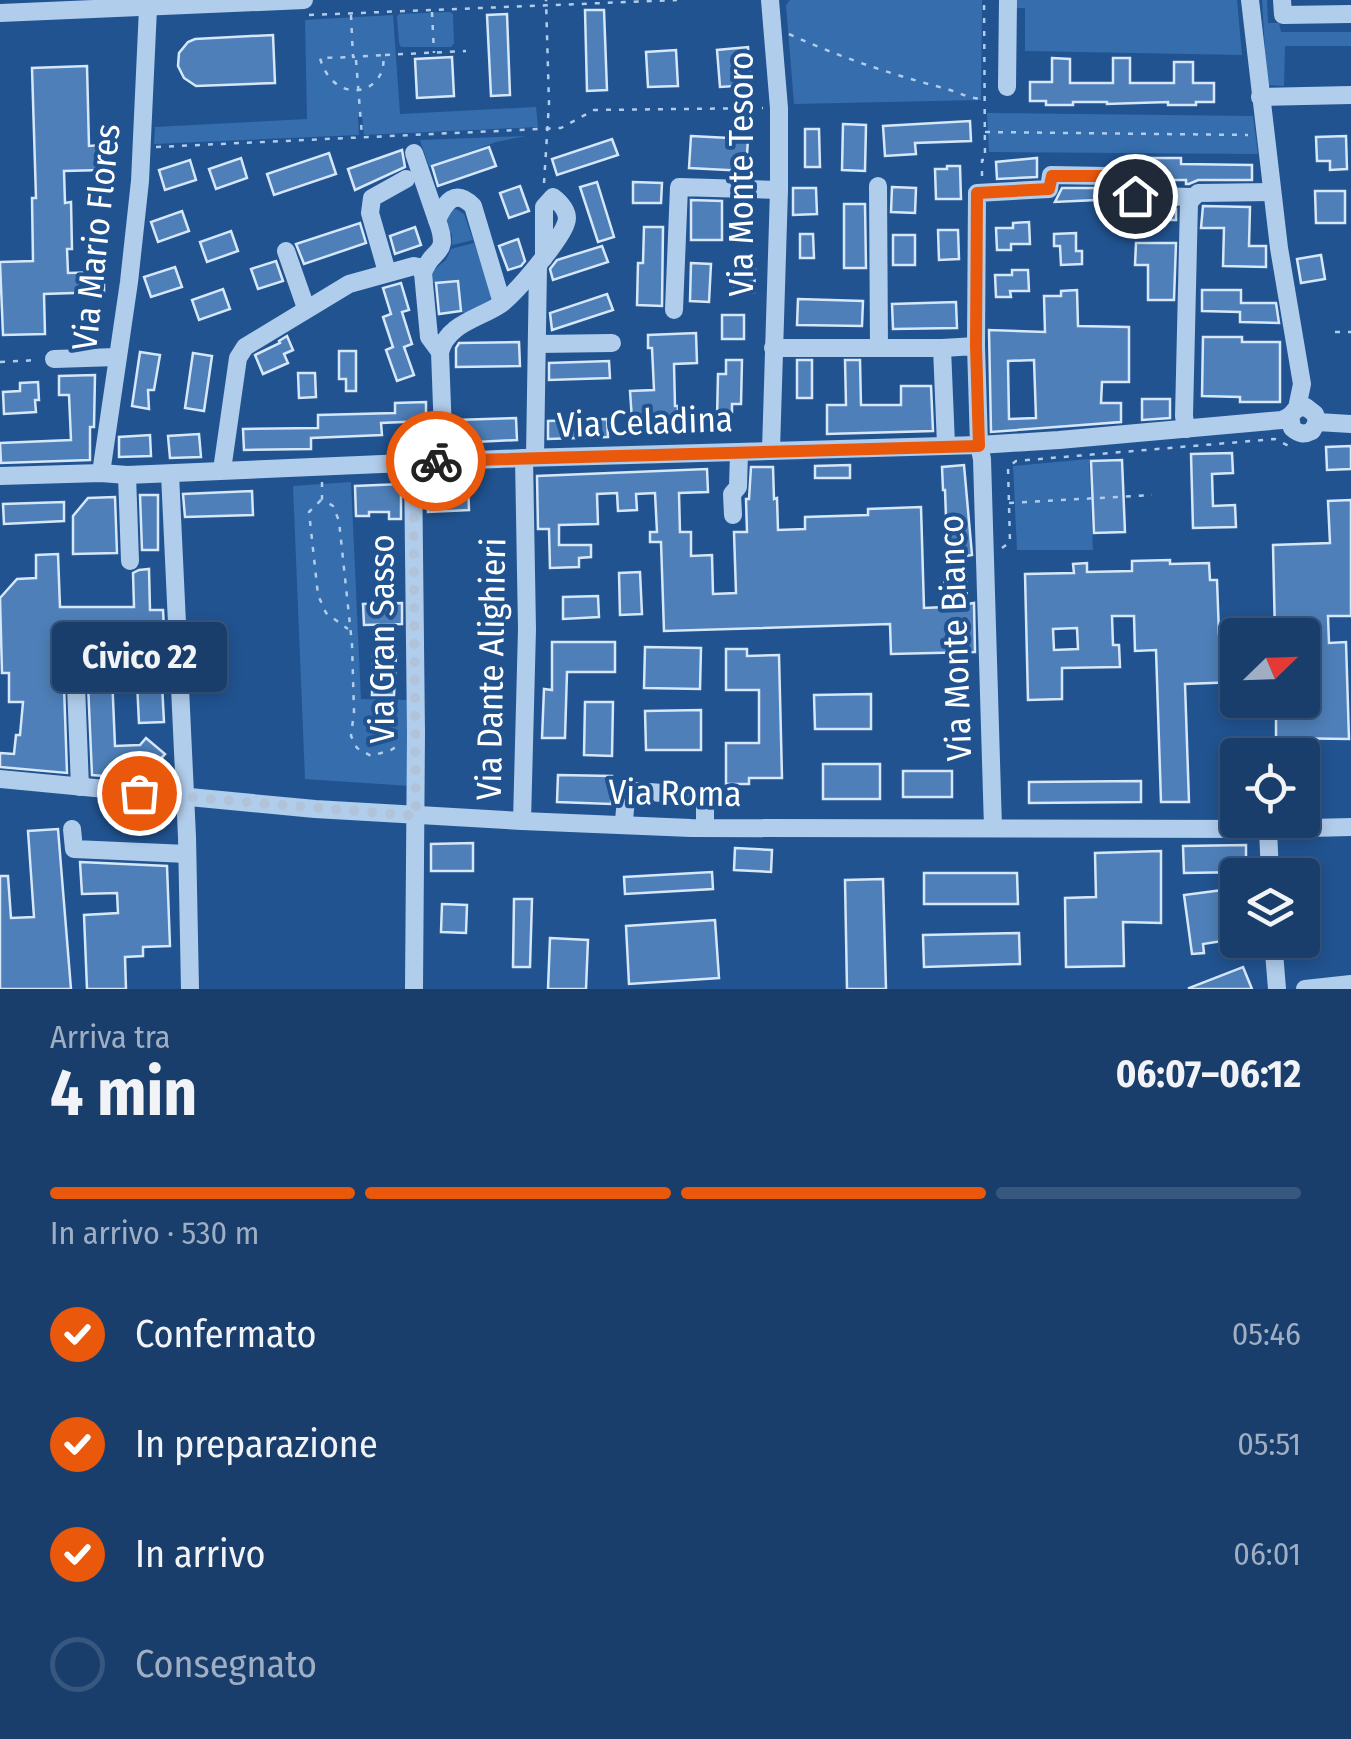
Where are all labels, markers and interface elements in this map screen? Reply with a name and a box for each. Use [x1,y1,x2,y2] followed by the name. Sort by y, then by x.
[720,52,762,296] street label: Via Monte Tesoro
[63,122,129,352] street label: Via Mario Flores
[1093,154,1178,239] pin
[1108,169,1163,224] icon: home
[556,398,734,446] street label: Via Celadina
[386,411,486,511] courier
[409,434,464,489] icon: bike
[930,514,980,762] street label: Via Monte Bianco
[361,534,403,744] street label: Via Gran Sasso
[468,537,514,801] street label: Via Dante Alighieri
[1220,618,1320,718] north arrow
[1220,618,1320,958] map controls
[52,623,226,693] callout: Civico 22
[82,638,197,676] text: Civico 22
[1220,738,1320,838] button: locate
[97,751,182,836] pin
[112,766,167,821] icon: bag
[608,771,742,815] street label: Via Roma
[1220,858,1320,958] button: layers
[50,1018,171,1056] text: Arriva tra
[1116,1051,1301,1097] text: 06:07–06:12
[50,1054,197,1132] text: 4 min
[50,1214,259,1252] text: In arrivo · 530 m
[50,1307,105,1362] icon: check
[135,1311,317,1357] text: Confermato
[1232,1315,1301,1353] text: 05:46
[50,1417,105,1472] icon: check
[135,1421,378,1467] text: In preparazione
[1237,1425,1301,1463] text: 05:51
[50,1527,105,1582] icon: check
[135,1531,265,1577] text: In arrivo
[1233,1535,1301,1573] text: 06:01
[135,1641,317,1687] text: Consegnato

